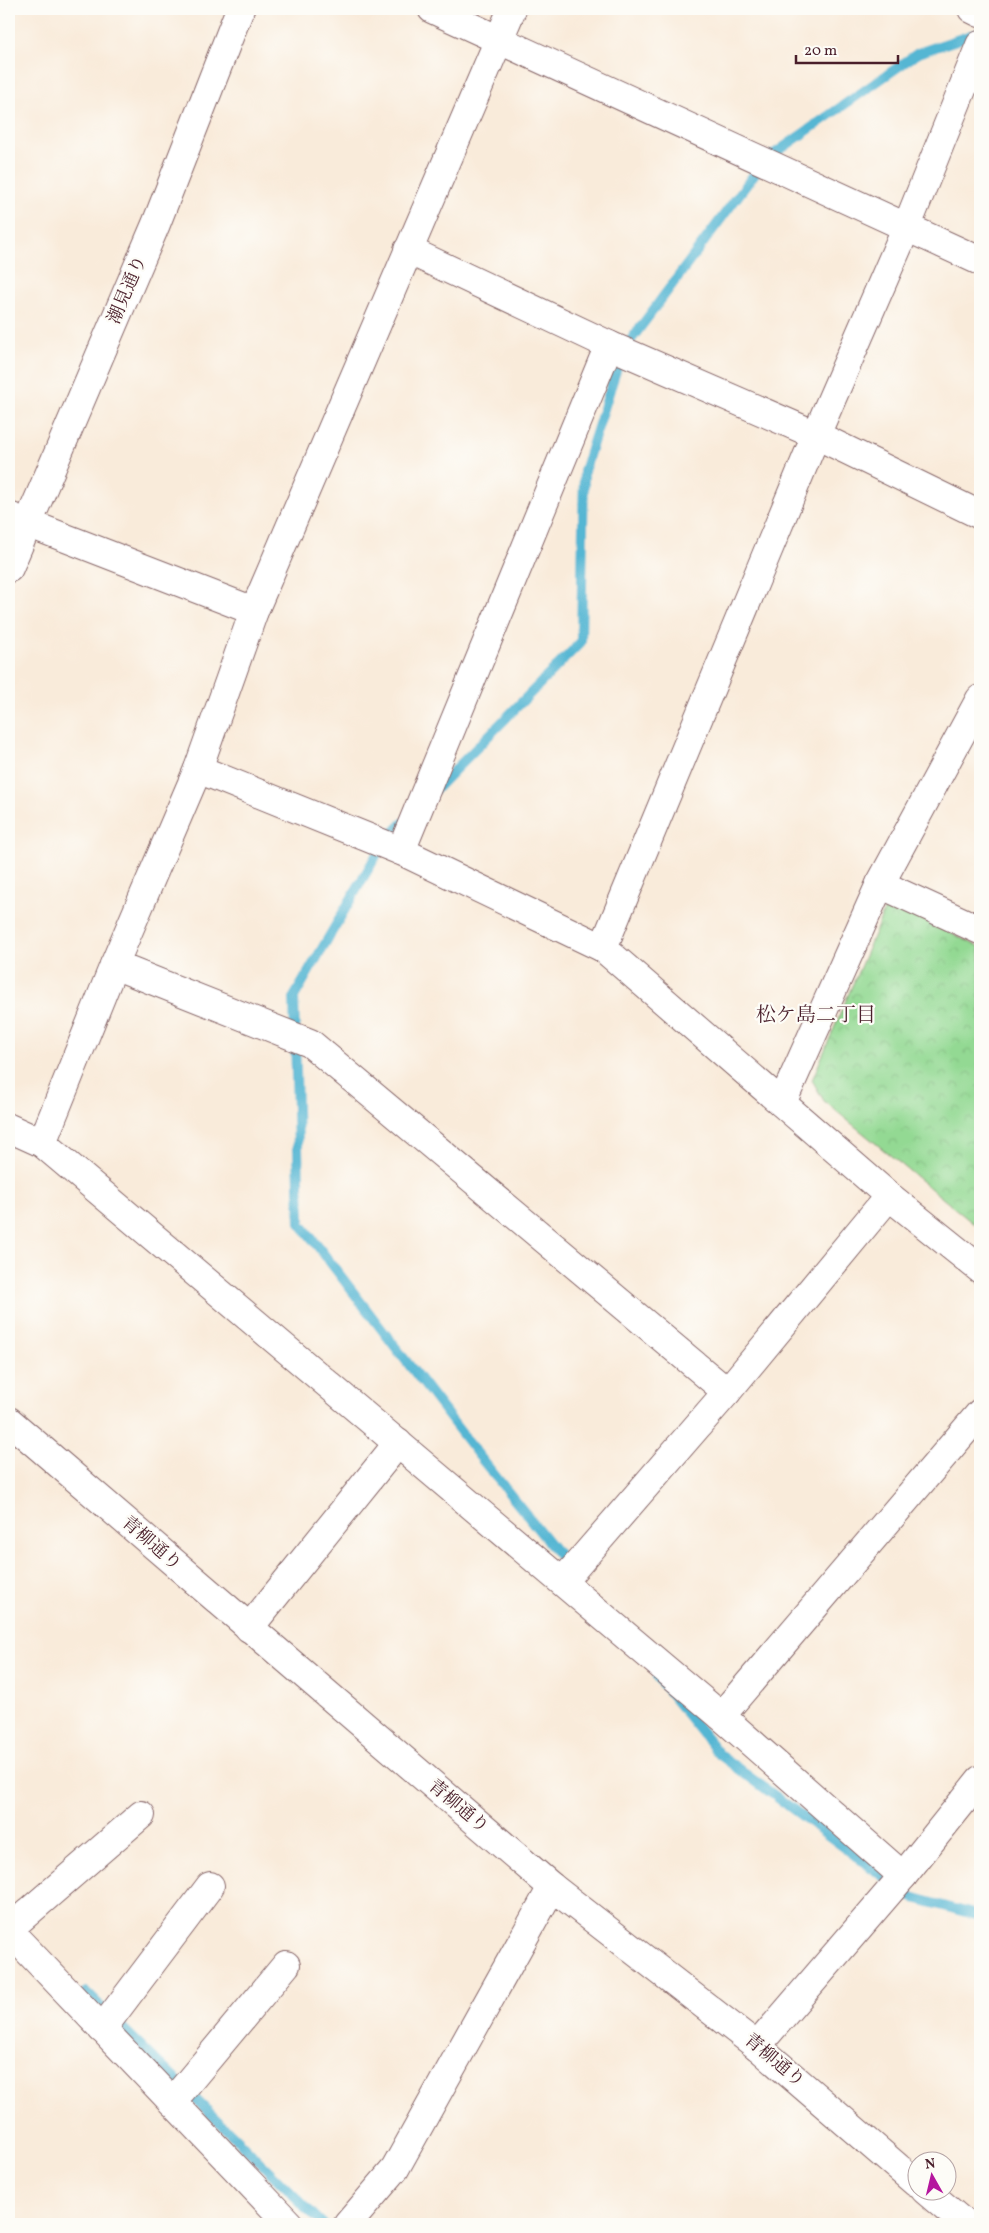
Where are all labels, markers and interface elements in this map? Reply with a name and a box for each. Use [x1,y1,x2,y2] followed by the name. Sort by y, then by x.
[796,32,899,64] scale bar
[804,41,837,62] text: 20 m
[102,252,154,328] street label: 潮見通り
[756,1002,876,1030] district label: 松ケ島二丁目
[116,1511,186,1577] street label: 青柳通り
[422,1774,494,1840] street label: 青柳通り
[738,2028,810,2094] street label: 青柳通り
[906,2150,956,2200] north arrow
[924,2154,937,2175] text: N

